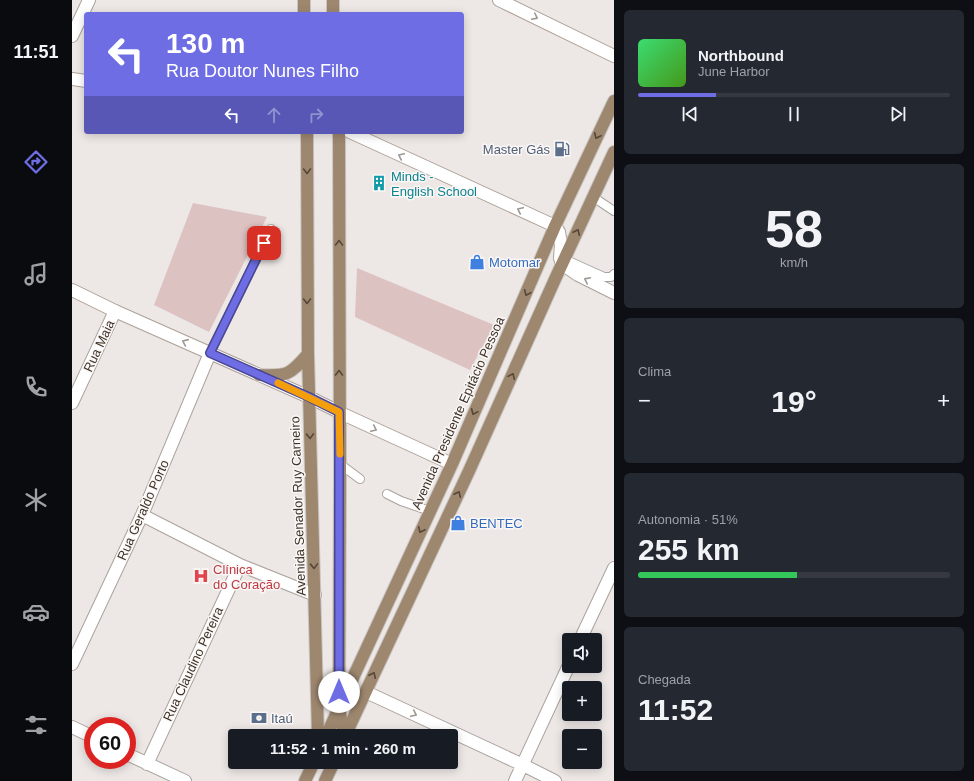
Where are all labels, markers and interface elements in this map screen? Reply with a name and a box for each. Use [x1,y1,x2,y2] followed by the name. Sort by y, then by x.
[530,12,538,20] one-way arrow
[100,28,152,80] icon: left
[166,28,245,59] text: 130 m
[13,42,59,62] text: 11:51
[698,47,784,64] text: Northbound
[166,61,359,81] text: Rua Doutor Nunes Filho
[698,64,770,79] text: June Harbor
[679,103,701,125] icon: previous
[783,103,805,125] icon: pause
[887,103,909,125] icon: next
[221,104,243,126] icon: left
[263,104,285,126] icon: ahead
[305,104,327,126] icon: right
[594,132,602,139] one-way arrow
[553,140,571,158] fuel station icon: Master Gás
[483,142,550,157] place label: Master Gás
[22,148,50,176] icon: directions
[398,153,406,161] one-way arrow
[303,168,311,174] one-way arrow
[391,169,477,199] place label: Minds - English School
[370,174,388,192] building icon: Minds - English School
[765,200,823,258] text: 58
[516,207,524,215] one-way arrow
[247,226,281,260] pin
[572,228,580,236] one-way arrow
[253,232,275,254] icon: arrive
[335,240,343,246] one-way arrow
[468,253,486,271] shop icon: Motomar
[489,255,541,270] place label: Motomar
[780,255,808,270] text: km/h
[22,260,50,288] icon: music
[584,277,592,285] one-way arrow
[523,289,531,296] one-way arrow
[303,298,311,304] one-way arrow
[409,314,508,512] street label: Avenida Presidente Epitácio Pessoa
[80,317,118,374] street label: Rua Maia
[181,339,189,347] one-way arrow
[638,364,671,379] text: Clima
[335,370,343,376] one-way arrow
[507,372,515,380] one-way arrow
[22,373,50,401] icon: phone
[771,385,817,418] text: 19°
[638,388,651,413] text: −
[937,388,950,413] text: +
[471,408,479,415] one-way arrow
[287,416,309,596] street label: Avenida Senador Ruy Carneiro
[370,424,378,432] one-way arrow
[306,433,314,439] one-way arrow
[114,457,172,563] street label: Rua Geraldo Porto
[22,486,50,514] icon: climate
[453,491,461,498] one-way arrow
[638,512,738,527] text: Autonomia · 51%
[449,514,467,532] shop icon: BENTEC
[470,516,523,531] place label: BENTEC
[418,526,426,534] one-way arrow
[638,533,740,566] text: 255 km
[213,562,280,592] place label: Clínica do Coração
[310,563,318,569] one-way arrow
[192,567,210,585] hospital icon: Clínica do Coração
[22,598,50,626] icon: car
[160,604,226,723] street label: Rua Claudino Pereira
[562,633,602,769] map controls
[562,633,602,673] button: sound
[318,671,360,713] position arrow
[368,672,376,679] one-way arrow
[638,672,691,687] text: Chegada
[562,681,602,721] button: +
[638,693,713,726] text: 11:52
[250,709,268,727] bank icon: Itaú
[409,709,417,717] one-way arrow
[22,711,50,739] icon: filters
[271,711,293,726] place label: Itaú
[84,717,136,769] speed limit sign: 60
[562,729,602,769] button: −
[270,740,416,757] text: 11:52 · 1 min · 260 m

